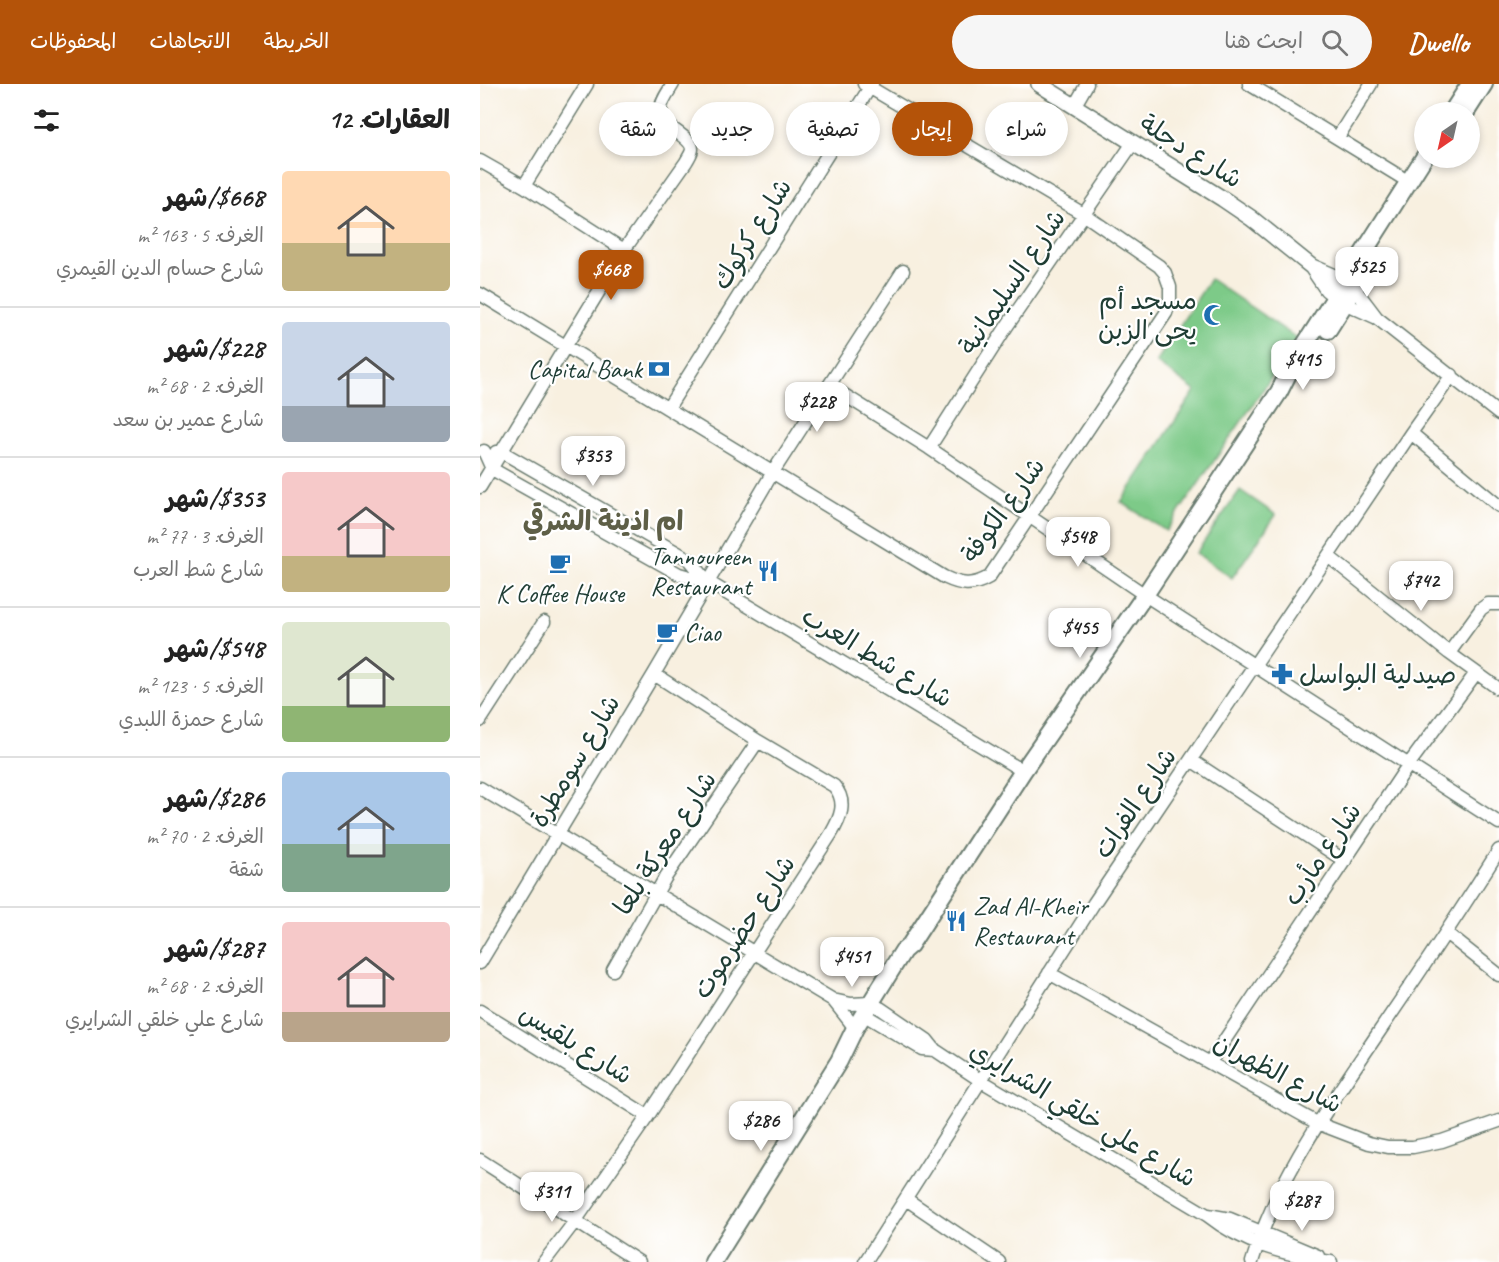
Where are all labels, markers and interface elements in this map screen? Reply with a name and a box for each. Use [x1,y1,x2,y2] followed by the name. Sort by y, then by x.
[952,15,1372,69] search box
[1408,25,1469,60] text: Dwello
[1318,26,1351,59] icon: search
[1224,27,1303,55] text: ابحث هنا
[30,28,116,54] text: المحفوظات
[149,28,231,54] text: الاتجاهات
[264,28,329,54] text: الخريطة
[599,102,678,156] chip: شقة
[690,102,774,156] chip: جديد
[786,102,880,156] chip: تصفية
[892,102,973,156] chip: إيجار
[985,102,1068,156] chip: شراء
[1414,102,1480,168] north arrow
[1414,102,1480,168] map controls
[328,103,450,136] text: العقارات: 12
[30,104,63,137] icon: filters
[1133,107,1248,196] street label: شارع دجلة
[705,172,800,296] street label: شارع كركوك
[164,181,264,214] text: $668/شهر
[330,195,402,267] icon: home
[951,203,1074,362] street label: شارع السليمانية
[137,223,264,248] text: الغرف: 5 · 163 m²
[1331,247,1403,298] pin: $525
[575,250,647,301] pin: $668
[1349,254,1385,279] text: $525
[56,256,264,281] text: شارع حسام الدين القيمري
[593,257,629,282] text: $668
[1098,284,1197,347] place label: مسجد أم يحى الزبن
[1202,303,1226,327] mosque icon: مسجد أم يحى الزبن
[165,332,264,365] text: $228/شهر
[1267,340,1339,391] pin: $415
[330,346,402,418] icon: home
[1285,347,1321,372] text: $415
[528,353,643,386] place label: Capital Bank
[647,357,671,381] bank icon: Capital Bank
[146,374,264,399] text: الغرف: 2 · 68 m²
[781,382,853,433] pin: $228
[799,389,835,414] text: $228
[113,407,264,432] text: شارع عمير بن سعد
[557,436,629,487] pin: $353
[575,443,611,468] text: $353
[954,451,1053,570] street label: شارع الكوفة
[166,482,264,515] text: $353/شهر
[330,496,402,568] icon: home
[523,502,683,541] district label: ام اذينة الشرقي
[1042,517,1114,568] pin: $548
[146,524,264,549] text: الغرف: 3 · 77 m²
[1060,524,1096,549] text: $548
[650,540,753,603] place label: Tannoureen Restaurant
[548,551,572,575] cafe icon: K Coffee House
[133,557,264,582] text: شارع شط العرب
[756,559,780,583] restaurant icon: Tannoureen Restaurant
[1385,561,1457,612] pin: $742
[1403,568,1439,593] text: $742
[496,577,626,610] place label: K Coffee House
[795,599,958,716] street label: شارع شط العرب
[1044,608,1116,659] pin: $455
[1062,615,1098,640] text: $455
[684,616,723,649] place label: Ciao
[655,620,679,644] cafe icon: Ciao
[166,632,264,665] text: $548/شهر
[330,646,402,718] icon: home
[1299,658,1456,691] place label: صيدلية البواسل
[1270,662,1294,686] pharmacy icon: صيدلية البواسل
[137,674,264,699] text: الغرف: 5 · 123 m²
[522,689,628,834] street label: شارع سومطرة
[118,707,264,732] text: شارع حمزة اللبدي
[1086,741,1185,865] street label: شارع الفرات
[606,765,725,922] street label: شارع معركة بلعا
[165,782,264,815] text: $286/شهر
[330,796,402,868] icon: home
[1275,796,1369,912] street label: شارع مأرب
[146,824,264,849] text: الغرف: 2 · 70 m²
[685,849,803,1005] street label: شارع حضرموت
[229,857,264,882] text: شقة
[973,890,1089,953] place label: Zad Al-Kheir Restaurant
[944,909,968,933] restaurant icon: Zad Al-Kheir Restaurant
[165,932,264,965] text: $287/شهر
[816,937,888,988] pin: $451
[834,944,870,969] text: $451
[330,946,402,1018] icon: home
[146,974,264,999] text: الغرف: 2 · 68 m²
[513,996,639,1093] street label: شارع بلقيس
[65,1007,264,1032] text: شارع علي خلقي الشرايري
[1207,1025,1348,1122] street label: شارع الظهران
[960,1033,1202,1200] street label: شارع علي خلقي الشرايري
[725,1101,797,1152] pin: $286
[743,1108,779,1133] text: $286
[516,1172,588,1223] pin: $311
[534,1179,570,1204] text: $311
[1266,1181,1338,1232] pin: $287
[1284,1188,1320,1213] text: $287

